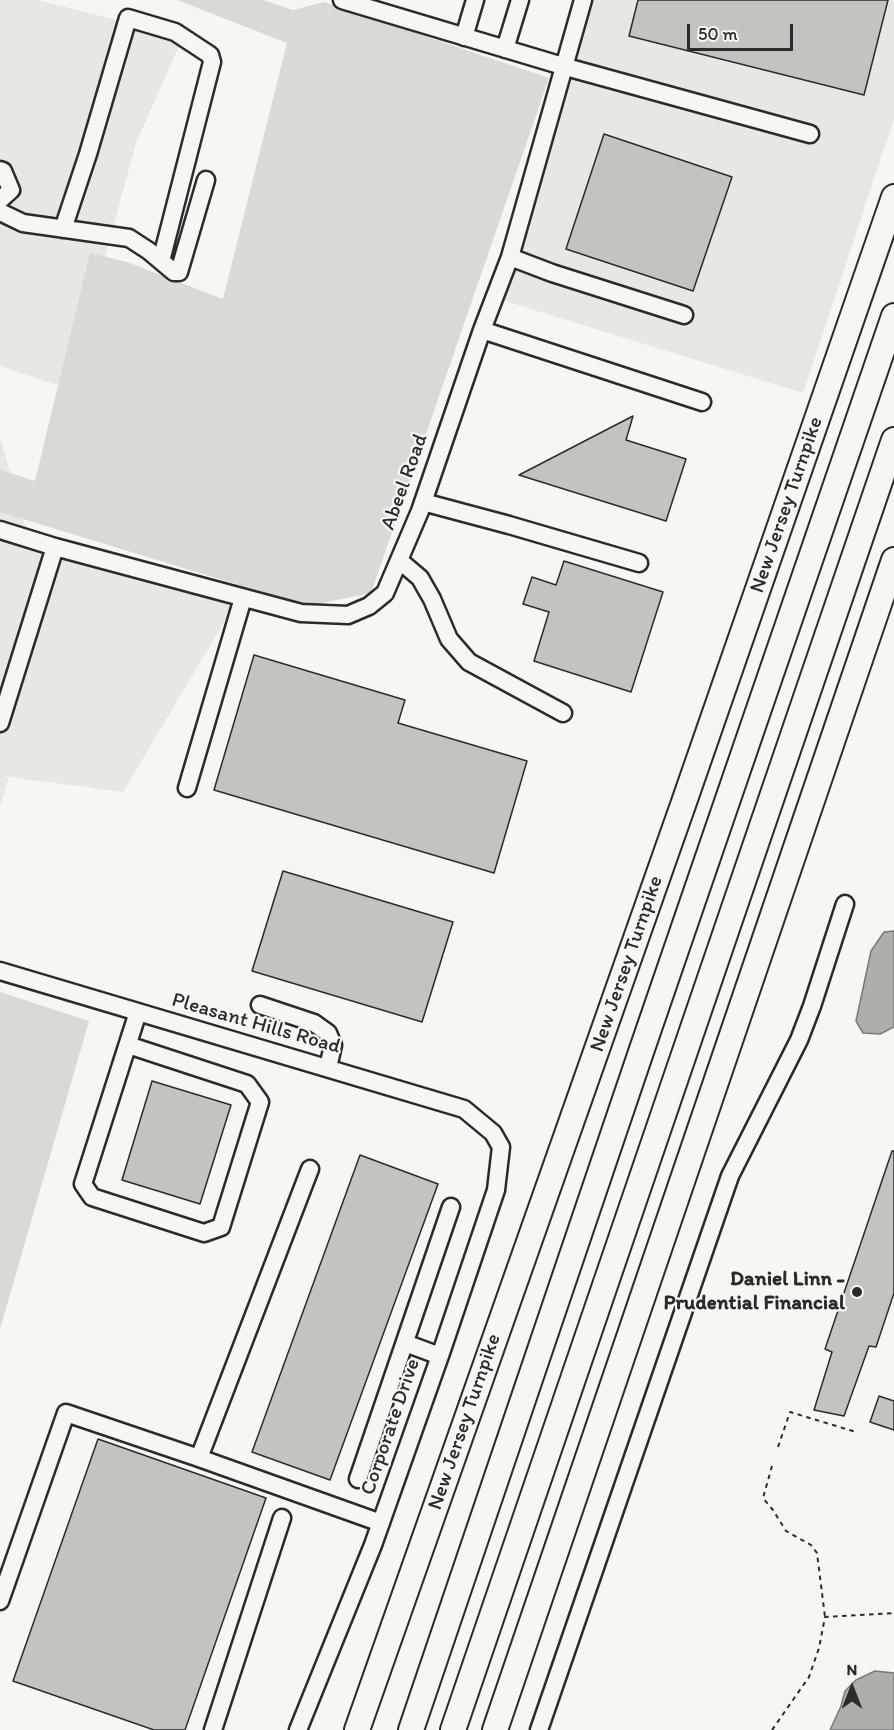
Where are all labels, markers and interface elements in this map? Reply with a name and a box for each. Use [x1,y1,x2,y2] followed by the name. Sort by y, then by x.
[690,12,796,50] scale bar
[698,23,738,45] text: 50 m
[745,414,829,596] street label: New Jersey Turnpike
[376,431,434,533] street label: Abeel Road
[585,873,669,1055] street label: New Jersey Turnpike
[169,988,343,1060] street label: Pleasant Hills Road
[663,1267,845,1317] place label: Daniel Linn - Prudential Financial
[850,1285,864,1299] marker: Daniel Linn - Prudential Financial
[423,1331,507,1513] street label: New Jersey Turnpike
[356,1355,426,1499] street label: Corporate Drive
[822,1658,882,1718] north arrow
[847,1660,857,1679] text: N

